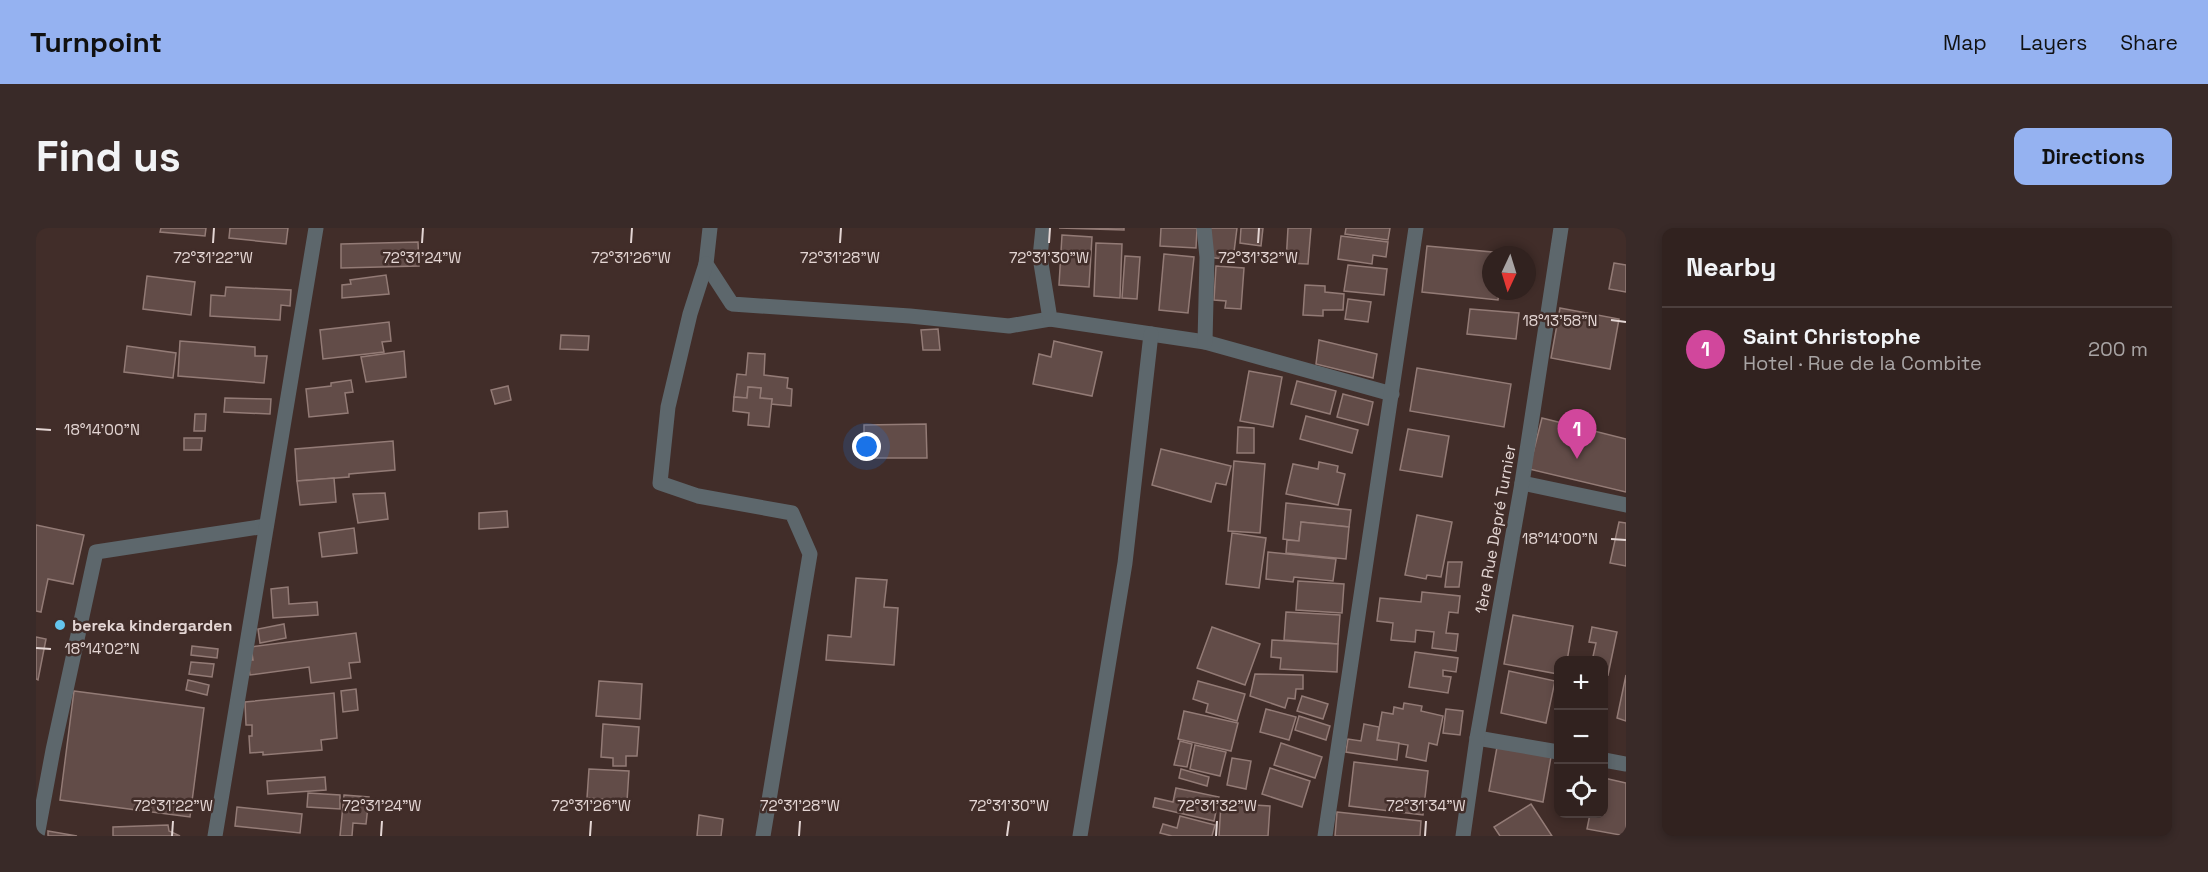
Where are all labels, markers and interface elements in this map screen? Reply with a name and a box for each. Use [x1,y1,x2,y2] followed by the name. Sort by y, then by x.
[30,24,162,60] text: Turnpoint
[1943,29,1987,56] text: Map
[2020,29,2087,56] text: Layers
[2120,29,2178,56] text: Share
[2014,128,2172,185] button: Directions
[36,130,181,183] text: Find us
[1482,246,1536,300] north arrow
[173,248,253,267] text: 72°31'22"W
[383,248,461,267] text: 72°31'24"W
[591,248,671,267] text: 72°31'26"W
[800,248,880,267] text: 72°31'28"W
[1009,248,1089,267] text: 72°31'30"W
[1218,248,1298,267] text: 72°31'32"W
[1686,250,1776,284] text: Nearby
[1522,311,1598,330] text: 18°13'58"N
[1743,322,1921,350] text: Saint Christophe
[1701,336,1710,362] text: 1
[2088,336,2148,362] text: 200 m
[1743,350,1982,376] text: Hotel · Rue de la Combite
[1558,410,1596,459] pin: 1
[64,420,140,439] text: 18°14'00"N
[852,432,881,461] your location
[1470,443,1521,615] street label: 1ère Rue Depré Turnier
[1522,529,1598,548] text: 18°14'00"N
[72,615,232,636] place label: bereka kindergarden
[53,618,67,632] marker: bereka kindergarden
[64,639,140,658] text: 18°14'02"N
[1554,656,1608,818] map controls
[1554,656,1608,710] button: +
[1554,710,1608,764] button: −
[1554,764,1608,818] button: locate
[133,796,213,815] text: 72°31'22"W
[343,796,421,815] text: 72°31'24"W
[551,796,631,815] text: 72°31'26"W
[760,796,840,815] text: 72°31'28"W
[969,796,1049,815] text: 72°31'30"W
[1177,796,1257,815] text: 72°31'32"W
[1386,796,1466,815] text: 72°31'34"W

